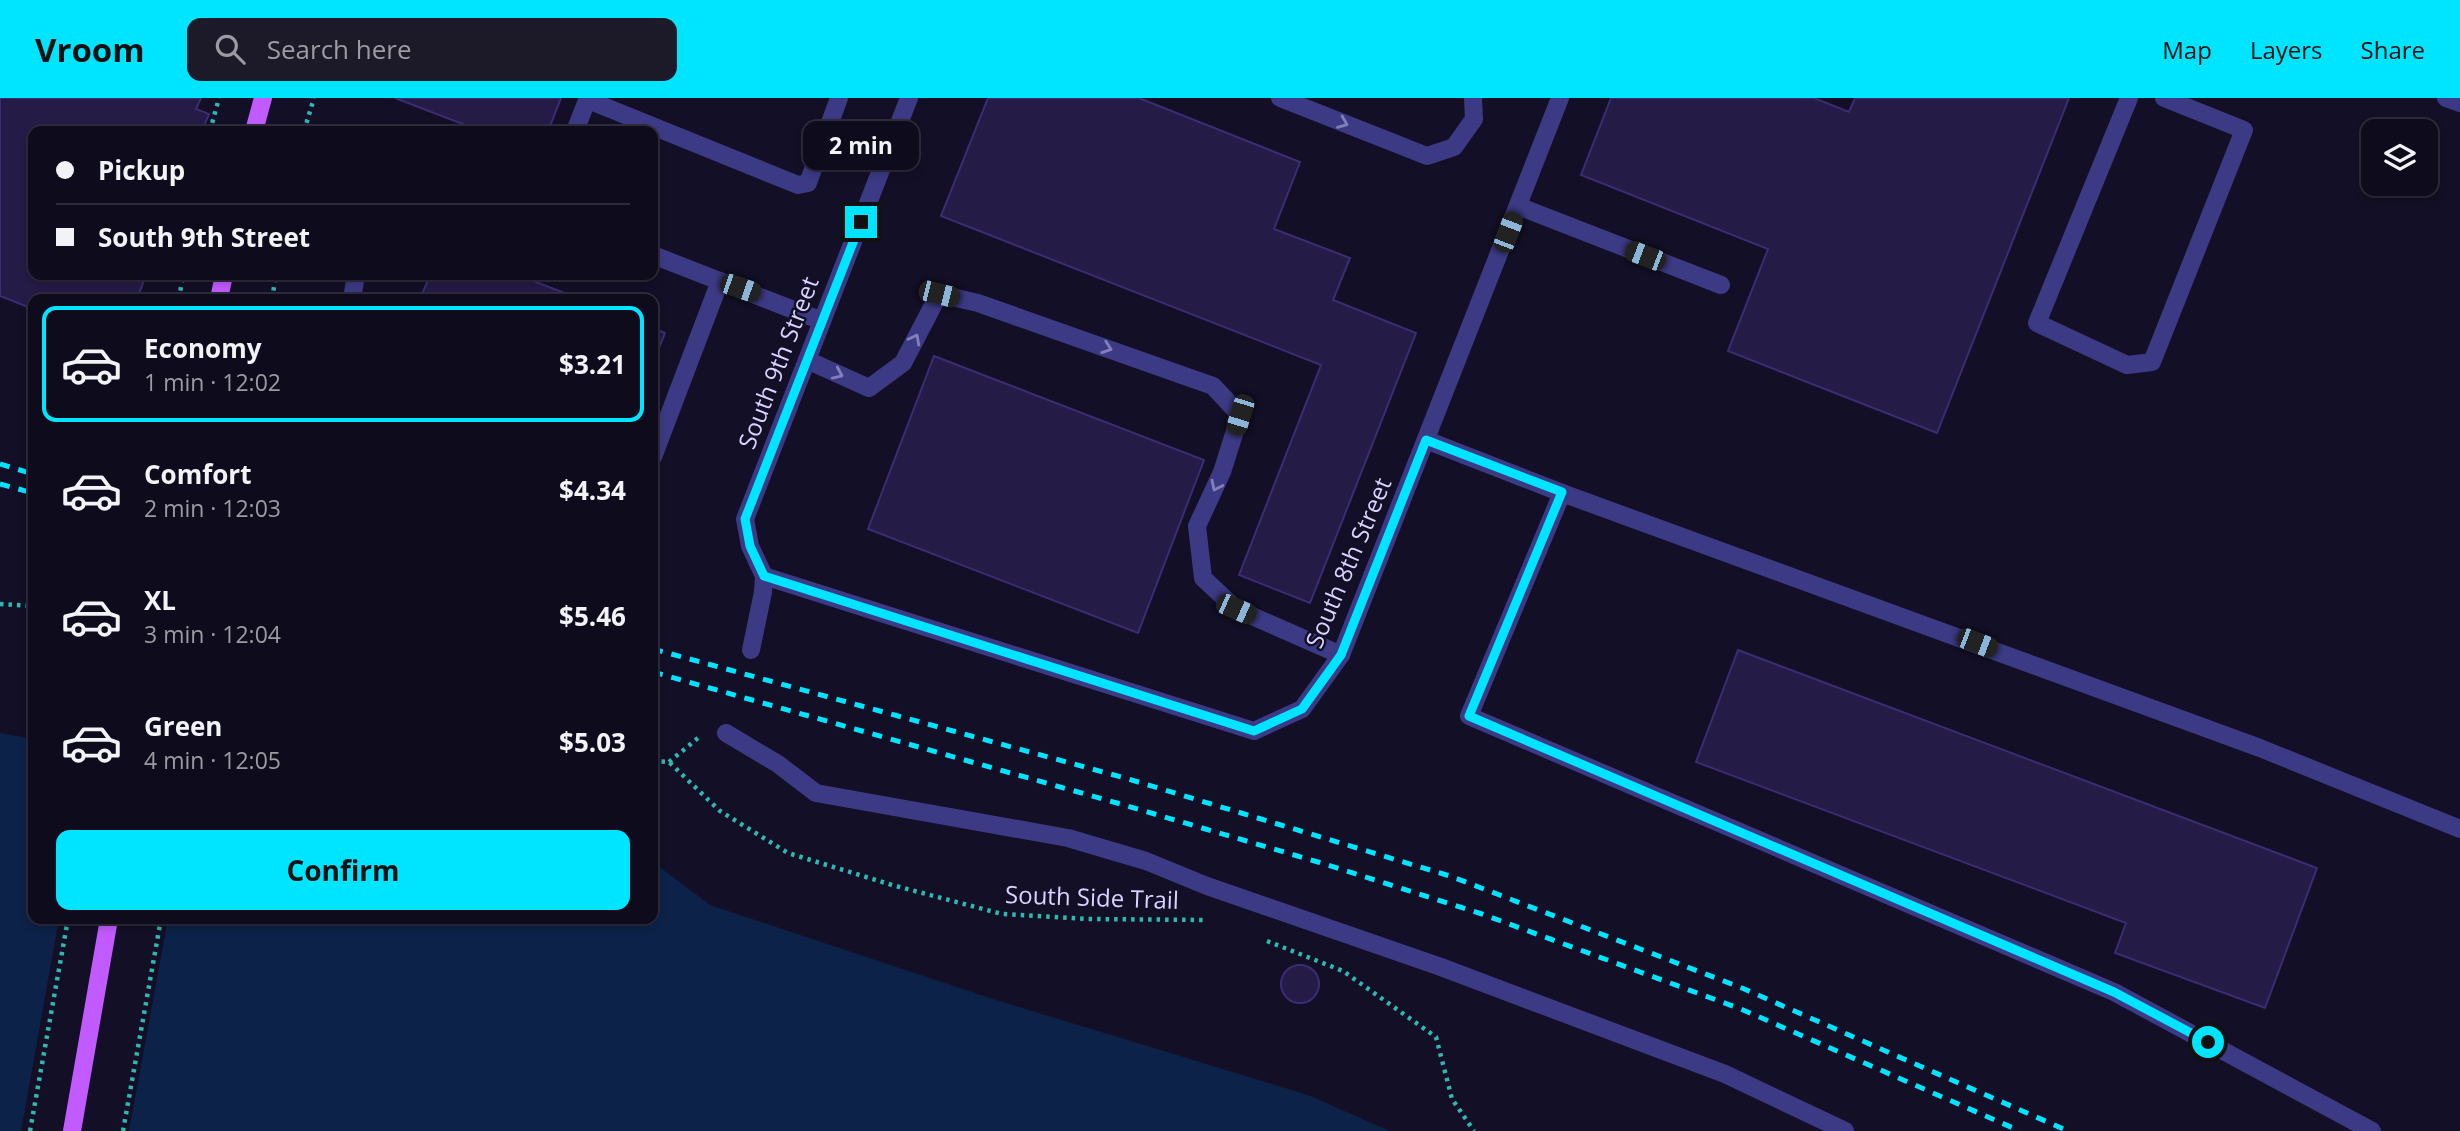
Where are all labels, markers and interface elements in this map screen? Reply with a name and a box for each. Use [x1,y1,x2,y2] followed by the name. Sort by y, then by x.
[187,18,677,81] search box
[35,27,145,72] text: Vroom
[211,30,249,68] icon: search
[267,31,412,67] text: Search here
[2162,33,2212,66] text: Map
[2250,33,2323,66] text: Layers
[2361,33,2425,66] text: Share
[1337,115,1349,129] one-way arrow
[2361,119,2438,196] map controls
[2361,119,2438,196] button: layers
[803,121,919,170] callout: 2 min
[829,129,893,161] text: 2 min
[98,152,185,188] text: Pickup
[845,206,877,238] route end
[1491,209,1526,255] car
[98,219,310,255] text: South 9th Street
[1622,239,1669,273] car
[717,271,764,305] car
[730,272,826,453] street label: South 9th Street
[917,279,962,309] car
[144,330,262,366] text: Economy
[60,333,123,396] icon: car
[907,334,921,346] one-way arrow
[1100,340,1112,354] one-way arrow
[559,346,626,382] text: $3.21
[144,366,281,398] text: 1 min · 12:02
[831,366,844,380] one-way arrow
[1224,392,1257,438] car
[144,456,251,492] text: Comfort
[60,459,123,522] icon: car
[559,472,626,508] text: $4.34
[1297,472,1398,653] street label: South 8th Street
[1210,479,1224,491] one-way arrow
[144,492,281,524] text: 2 min · 12:03
[144,582,176,618] text: XL
[60,585,123,648] icon: car
[1213,591,1260,627] car
[559,598,626,634] text: $5.46
[144,618,281,650] text: 3 min · 12:04
[1954,626,2001,660] car
[144,708,222,744] text: Green
[60,711,123,774] icon: car
[559,724,626,760] text: $5.03
[144,744,281,776] text: 4 min · 12:05
[56,830,630,910] button: Confirm
[1005,877,1180,916] street label: South Side Trail
[2192,1026,2224,1058] route start

